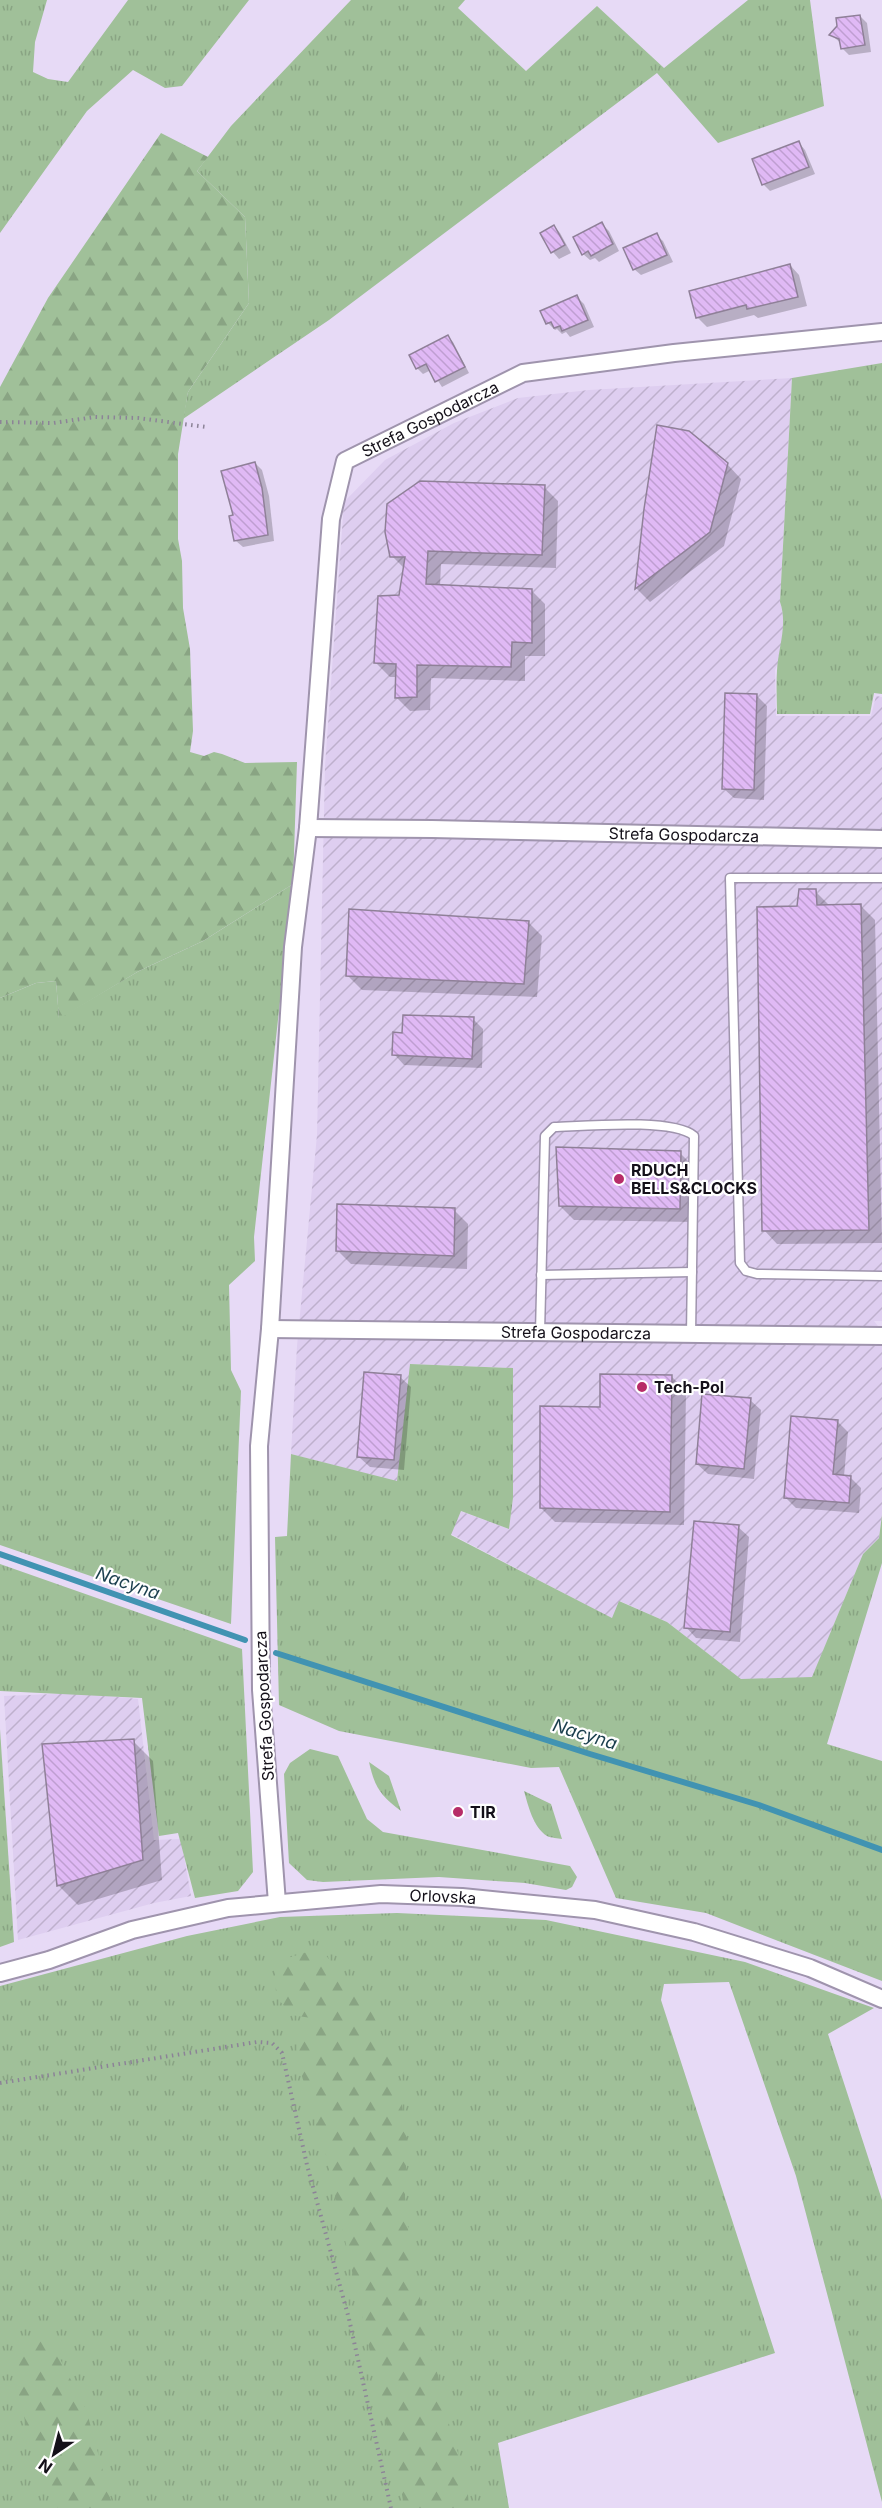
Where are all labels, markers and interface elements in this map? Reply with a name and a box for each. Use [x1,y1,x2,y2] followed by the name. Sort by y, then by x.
[358,377,502,461] street label: Strefa Gospodarcza
[609,823,759,846] street label: Strefa Gospodarcza
[631,1160,757,1198] place label: RDUCH BELLS&CLOCKS
[612,1172,626,1186] marker: RDUCH BELLS&CLOCKS
[501,1322,651,1343] street label: Strefa Gospodarcza
[654,1377,724,1397] place label: Tech-Pol
[635,1380,649,1394] marker: Tech-Pol
[93,1562,163,1604] water label: Nacyna
[250,1630,278,1782] street label: Strefa Gospodarcza
[550,1714,620,1754] water label: Nacyna
[470,1802,496,1822] place label: TIR
[451,1805,465,1819] marker: TIR
[409,1885,477,1908] street label: Orlovska
[24,2424,84,2484] north arrow
[35,2455,56,2478] text: N

